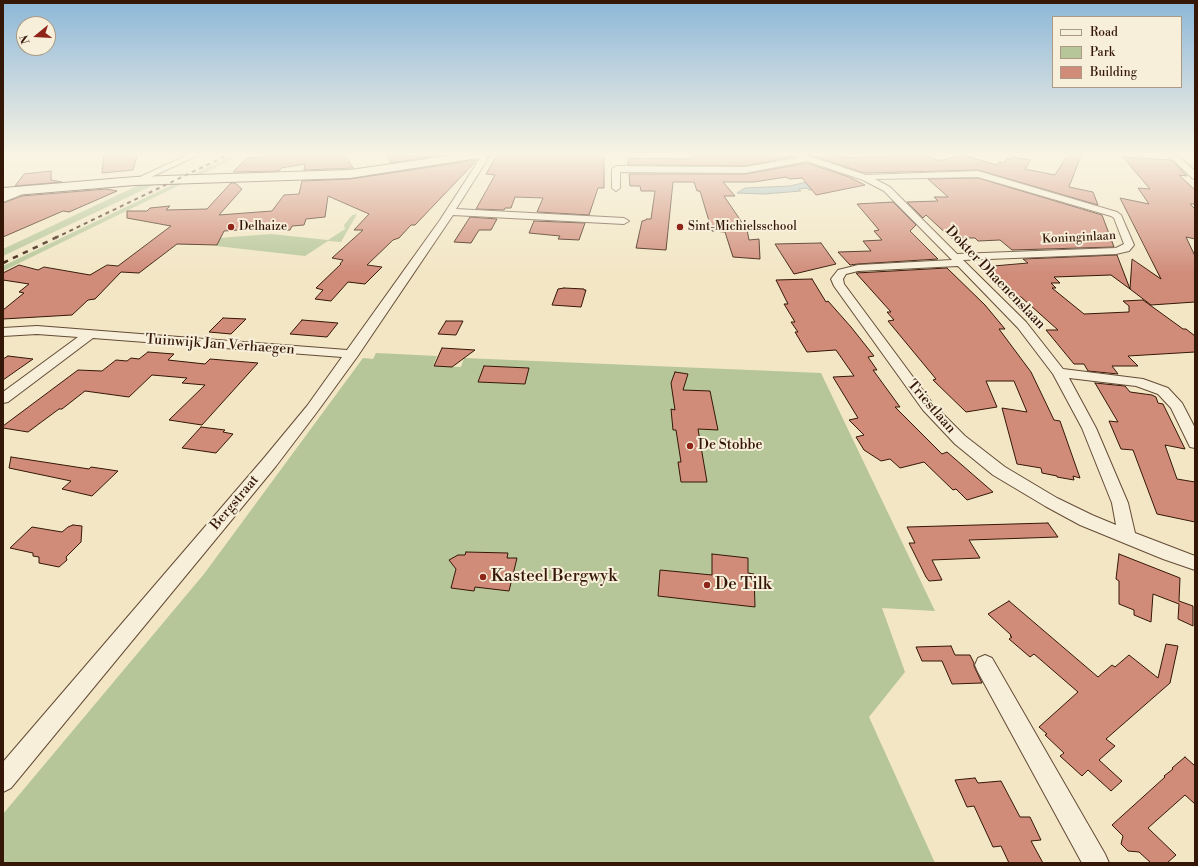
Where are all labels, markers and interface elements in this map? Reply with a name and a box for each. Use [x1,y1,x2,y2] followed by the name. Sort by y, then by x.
[16,16,56,56] north arrow
[1052,16,1182,88] legend
[1090,25,1118,40] text: Road
[18,33,34,46] text: N
[1090,45,1115,60] text: Park
[1090,65,1137,80] text: Building
[239,220,287,234] place label: Delhaize
[688,220,797,234] place label: Sint-Michielsschool
[226,222,236,232] marker: Delhaize
[675,222,685,232] marker: Sint-Michielsschool
[941,223,1049,333] street label: Dokter Dhaenenslaan
[1042,229,1116,247] street label: Koninginlaan
[145,331,295,359] street label: Tuinwijk Jan Verhaegen
[903,377,959,437] street label: Triestlaan
[698,438,763,454] place label: De Stobbe
[685,441,695,451] marker: De Stobbe
[207,472,263,534] street label: Bergstraat
[491,567,617,587] place label: Kasteel Bergwyk
[478,572,488,582] marker: Kasteel Bergwyk
[715,575,772,595] place label: De Tilk
[702,580,712,590] marker: De Tilk

